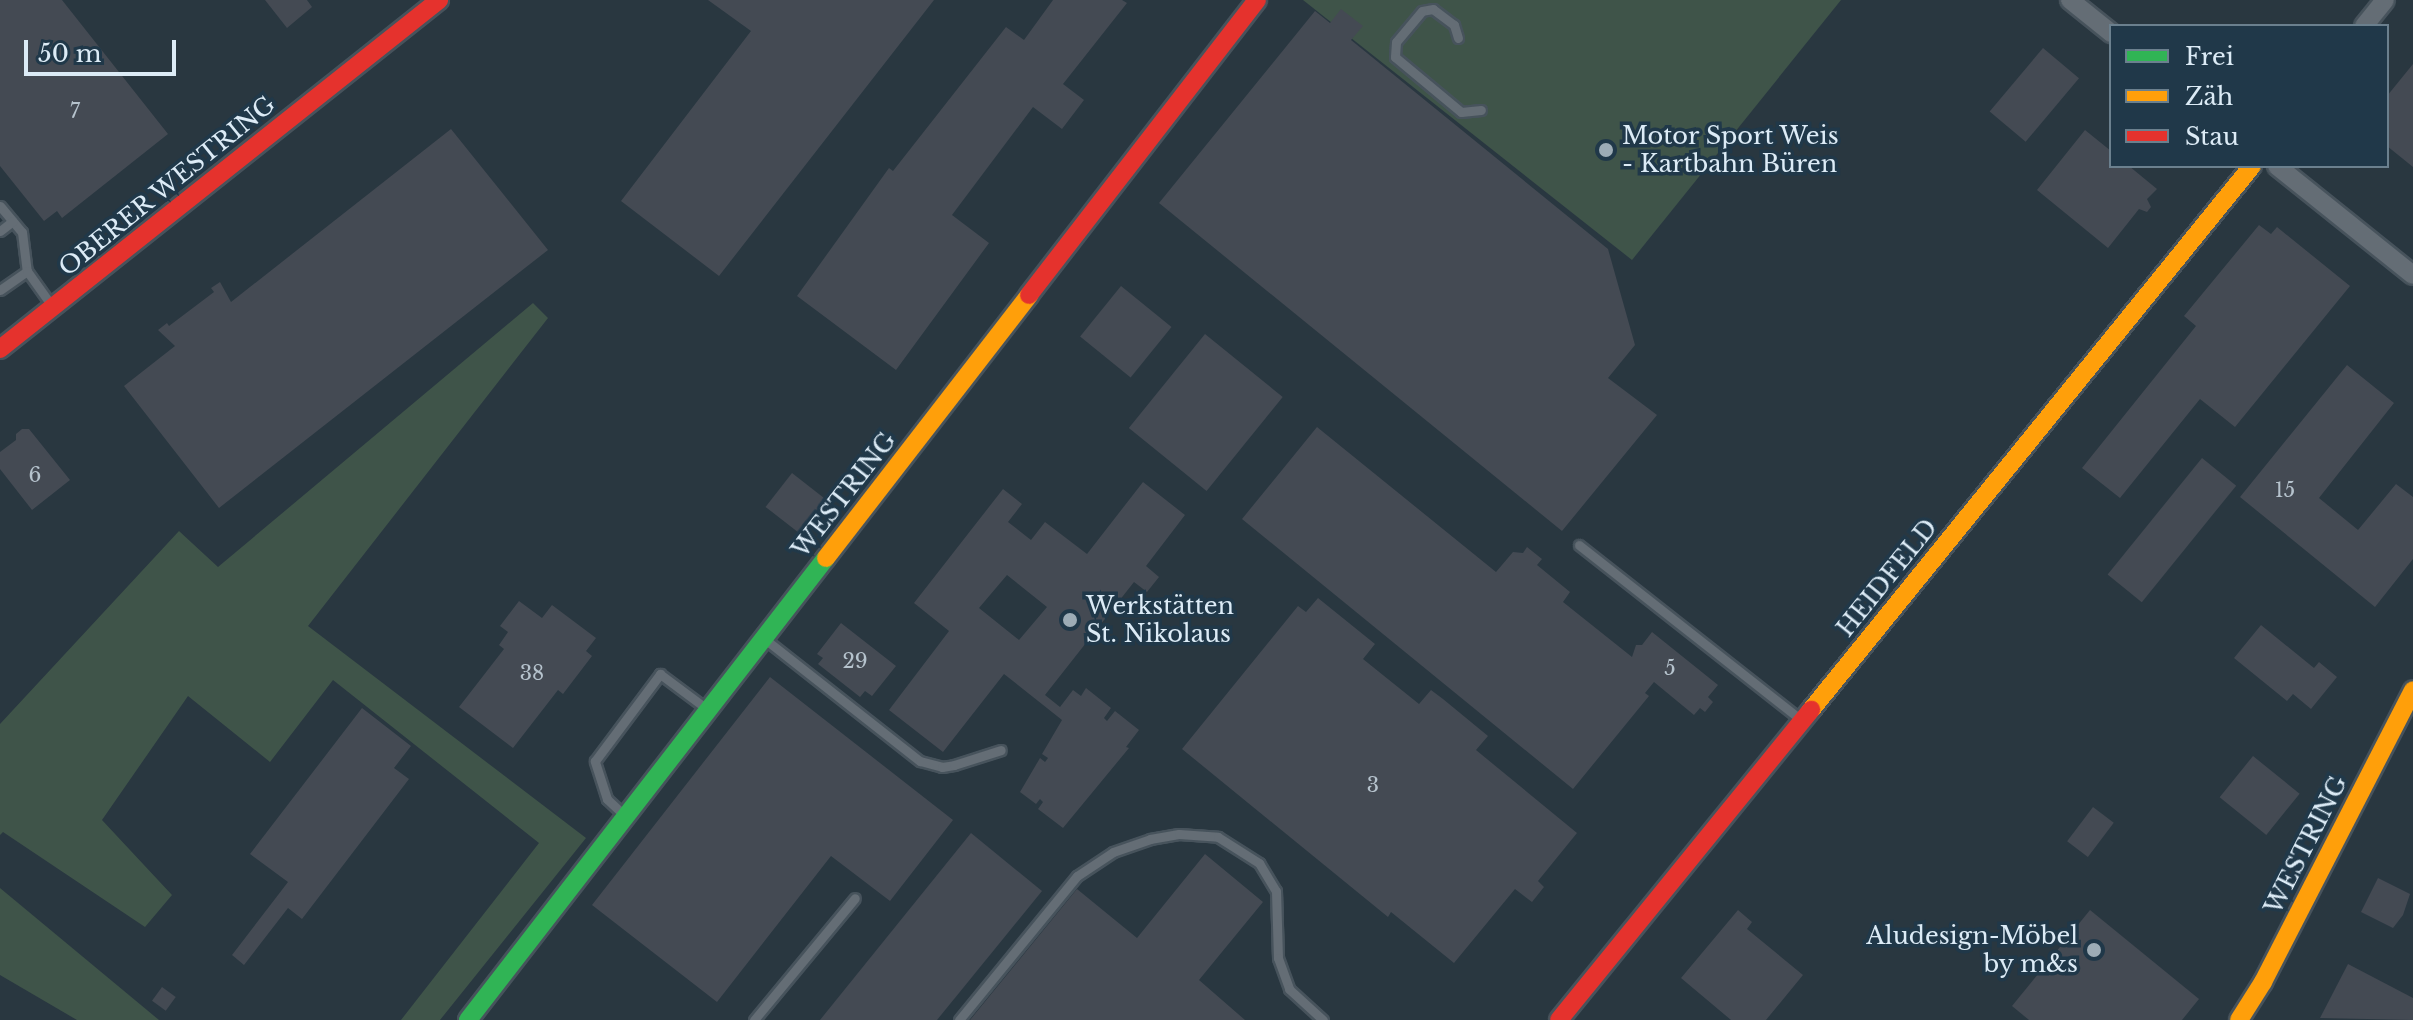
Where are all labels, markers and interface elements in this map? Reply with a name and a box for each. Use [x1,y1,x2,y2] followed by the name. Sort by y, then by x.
[28,24,180,74] scale bar
[2109,24,2389,168] legend
[38,39,101,68] text: 50 m
[2185,42,2234,71] text: Frei
[2185,82,2233,111] text: Zäh
[52,89,282,283] street label: OBERER WESTRING
[70,99,80,123] house number: 7
[1622,122,1840,178] place label: Motor Sport Weis - Kartbahn Büren
[2185,122,2239,151] text: Stau
[1597,141,1615,159] marker: Motor Sport Weis - Kartbahn Büren
[786,426,902,564] street label: WESTRING
[29,463,41,487] house number: 6
[2275,478,2295,502] house number: 15
[1831,514,1943,642] street label: HEIDFELD
[1086,592,1234,648] place label: Werkstätten St. Nikolaus
[1061,611,1079,629] marker: Werkstätten St. Nikolaus
[842,649,868,673] house number: 29
[1664,656,1676,680] house number: 5
[520,661,544,685] house number: 38
[2259,771,2353,919] street label: WESTRING
[1367,773,1379,797] house number: 3
[1866,922,2078,978] place label: Aludesign-Möbel by m&s
[2085,941,2103,959] marker: Aludesign-Möbel by m&s

